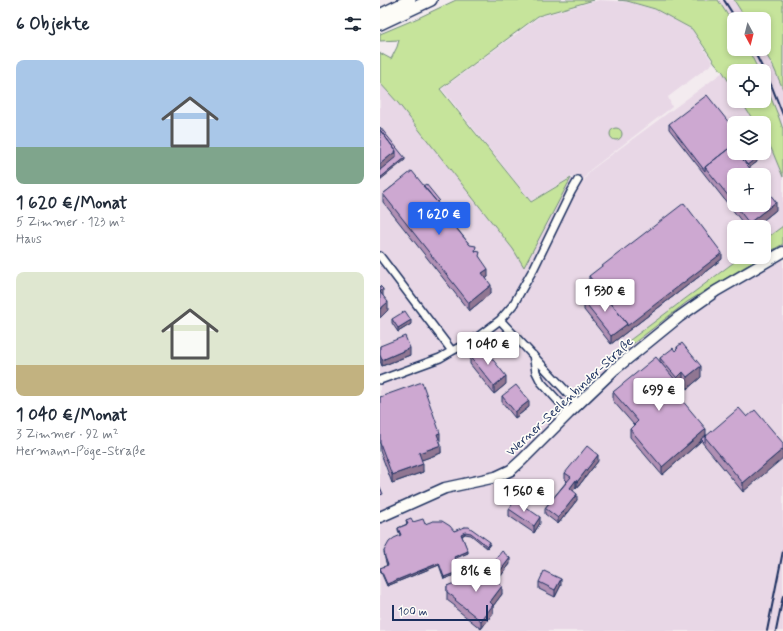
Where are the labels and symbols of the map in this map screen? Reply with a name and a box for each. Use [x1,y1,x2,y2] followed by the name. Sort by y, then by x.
[727,12,771,56] north arrow
[402,202,476,236] pin: 1 620 €
[568,279,642,313] pin: 1 530 €
[451,332,525,366] pin: 1 040 €
[503,334,637,460] street label: Werner-Seelenbinder-Straße
[631,378,687,412] pin: 699 €
[487,479,561,513] pin: 1 560 €
[448,559,504,593] pin: 816 €
[392,603,488,622] scale bar

